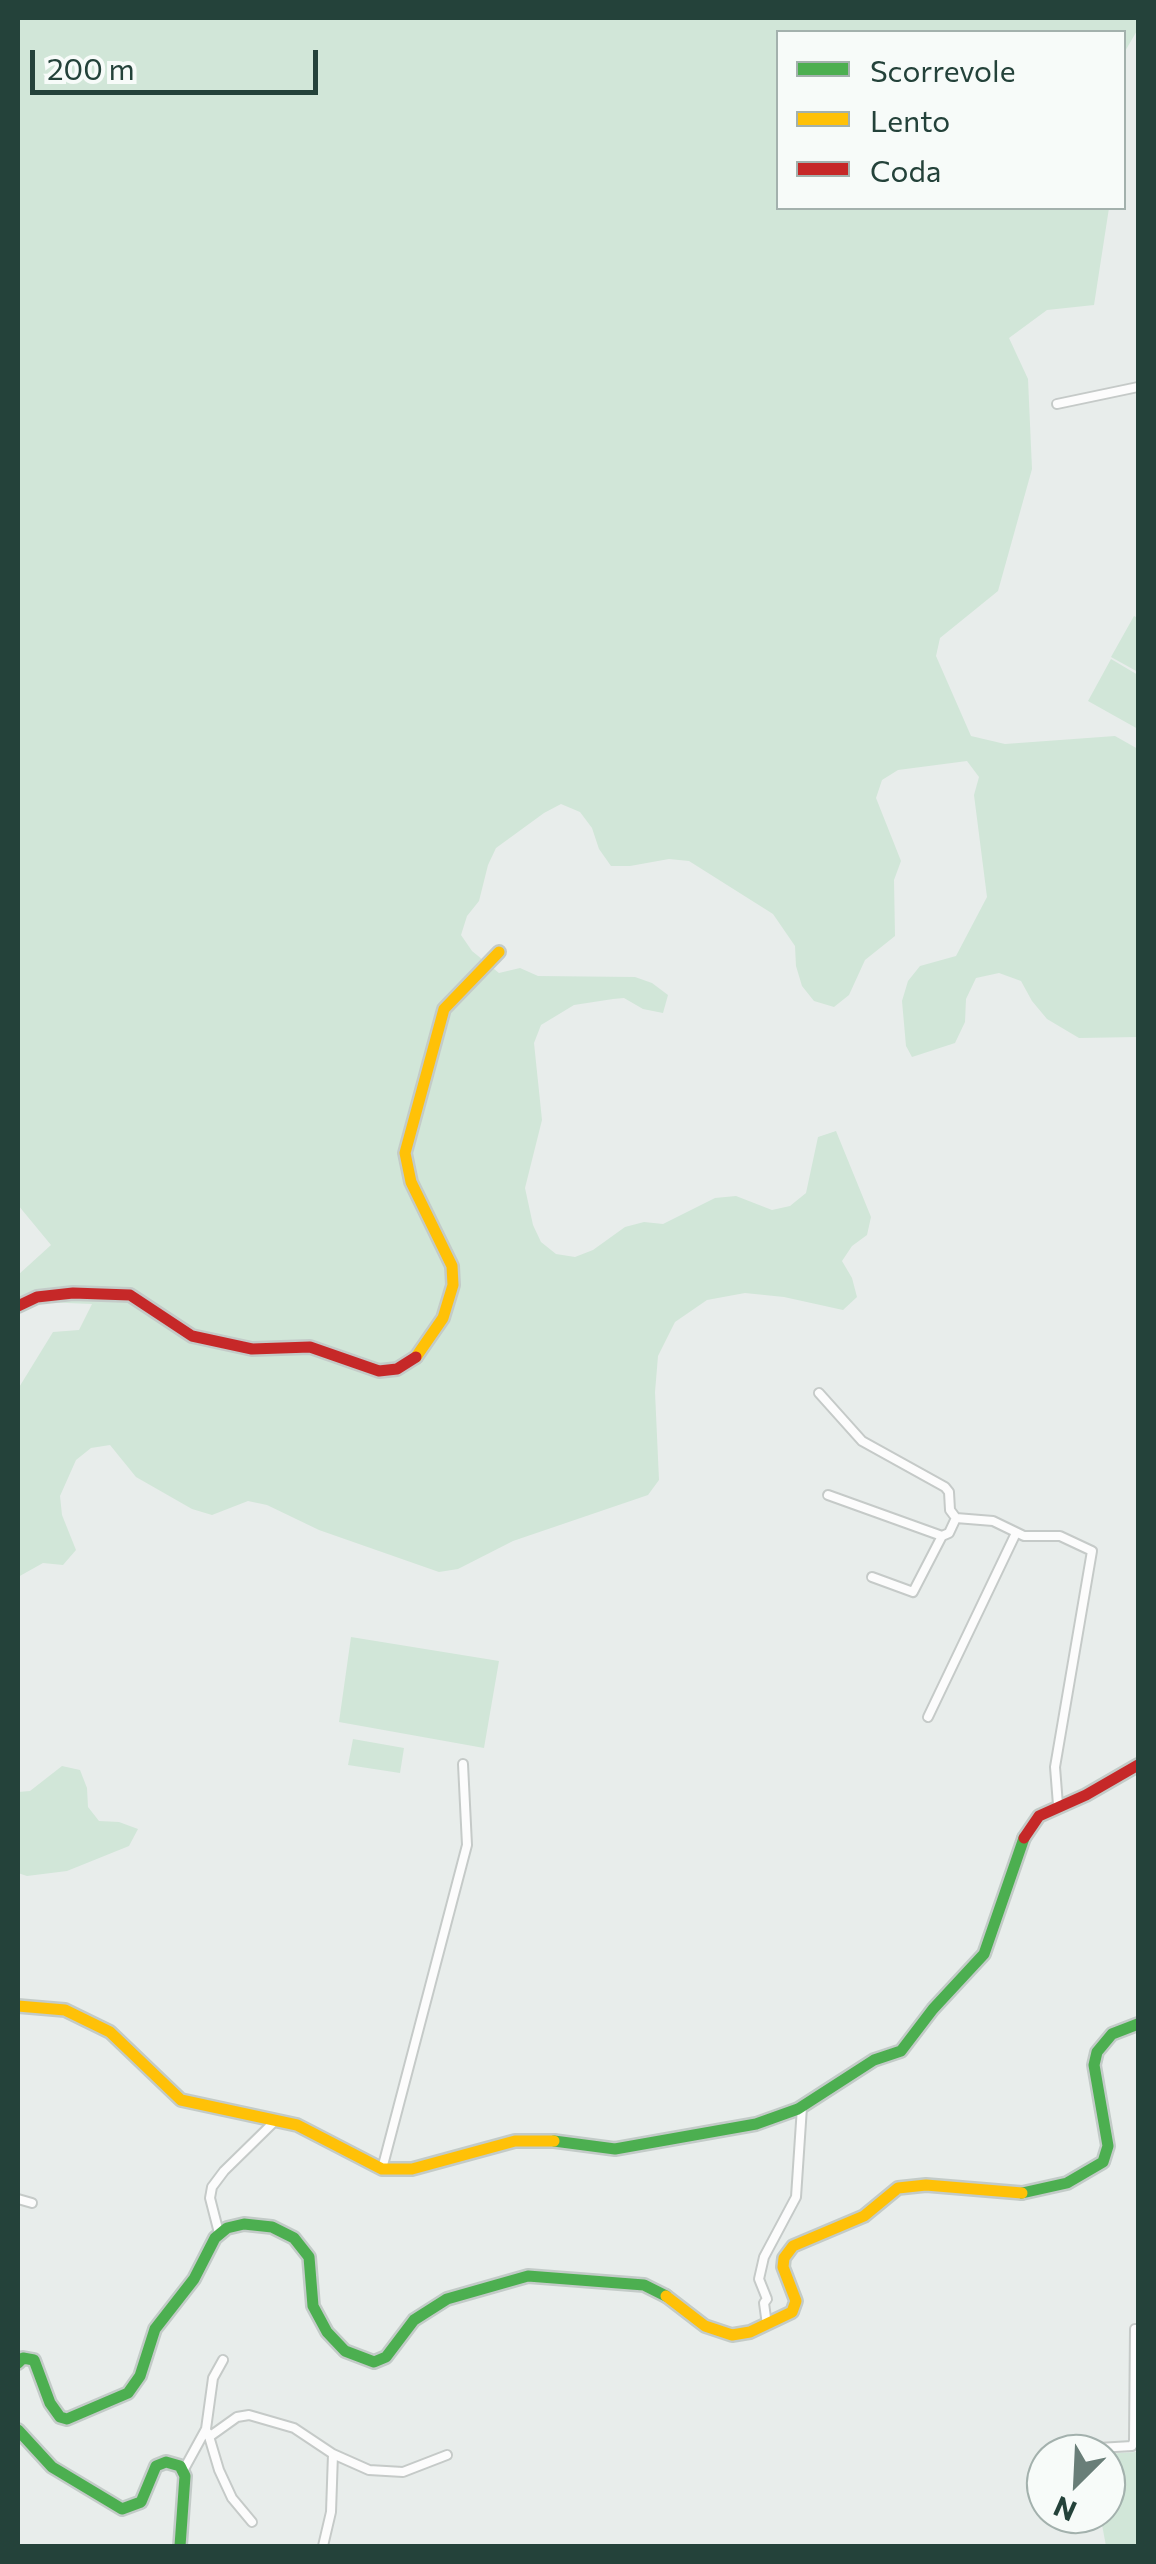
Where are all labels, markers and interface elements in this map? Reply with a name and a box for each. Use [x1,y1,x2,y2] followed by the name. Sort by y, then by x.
[35,30,322,92] scale bar
[776,30,1126,210] legend
[47,49,135,86] text: 200 m
[870,51,1015,88] text: Scorrevole
[870,101,950,138] text: Lento
[870,151,942,188] text: Coda
[1026,2434,1126,2534] north arrow
[1048,2490,1081,2529] text: N

